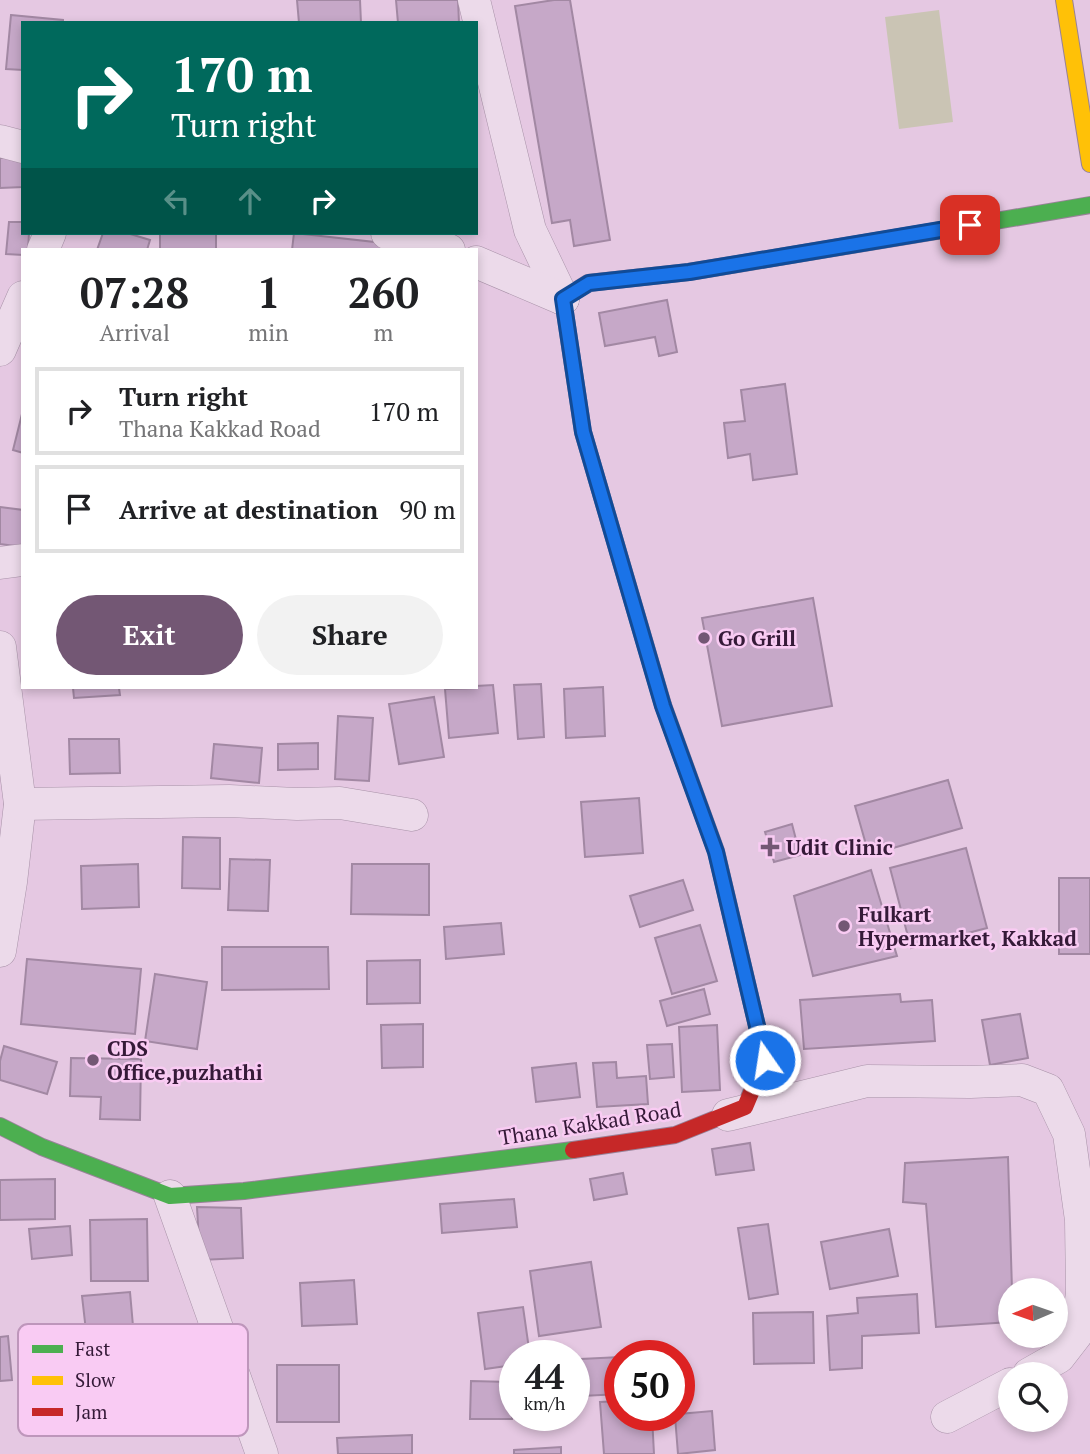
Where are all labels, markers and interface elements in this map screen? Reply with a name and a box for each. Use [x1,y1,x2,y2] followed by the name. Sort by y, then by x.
[171,41,313,106] text: 170 m
[56,49,147,140] icon: right
[171,104,317,146] text: Turn right
[158,182,196,220] icon: left
[231,182,269,220] icon: ahead
[304,182,342,220] icon: right
[940,195,1000,255] pin
[951,206,989,244] icon: arrive
[80,264,189,320] text: 07:28
[257,264,280,320] text: 1
[348,264,419,320] text: 260
[99,317,170,348] text: Arrival
[248,317,289,348] text: min
[373,317,393,348] text: m
[119,379,248,413] text: Turn right
[60,392,98,430] icon: right
[369,394,439,428] text: 170 m
[119,413,321,444] text: Thana Kakkad Road
[60,490,98,528] icon: arrive
[119,492,378,526] text: Arrive at destination
[399,492,456,526] text: 90 m
[56,595,243,675] button: Exit
[257,595,443,675] button: Share
[718,624,796,652] place label: Go Grill
[696,630,712,646] marker: Go Grill
[786,833,893,861] place label: Udit Clinic
[760,837,780,857] marker: Udit Clinic
[858,900,1077,952] place label: Fulkart Hypermarket, Kakkad
[836,918,852,934] marker: Fulkart Hypermarket, Kakkad
[728,1023,802,1097] position arrow
[107,1034,263,1086] place label: CDS Office,puzhathi
[85,1052,101,1068] marker: CDS Office,puzhathi
[497,1095,683,1151] street label: Thana Kakkad Road
[998,1278,1068,1348] north arrow
[998,1278,1068,1432] map controls
[18,1324,248,1436] legend
[75,1336,110,1361] text: Fast
[604,1340,695,1431] speed limit sign: 50
[525,1353,564,1399] text: 44
[998,1362,1068,1432] button: search
[75,1367,116,1392] text: Slow
[524,1391,565,1415] text: km/h
[75,1399,108,1424] text: Jam

